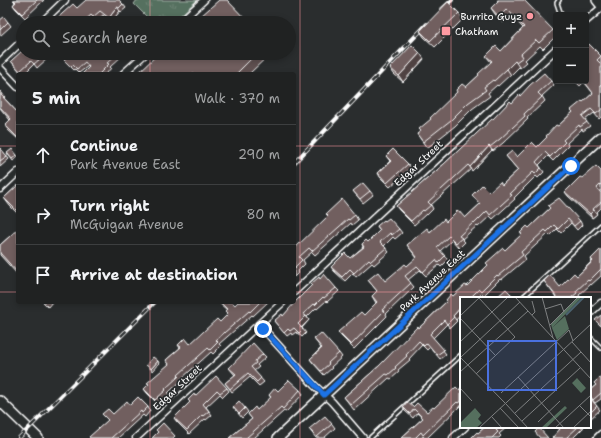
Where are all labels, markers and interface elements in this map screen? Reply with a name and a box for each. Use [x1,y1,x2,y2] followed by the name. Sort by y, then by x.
[460,10,522,23] place label: Burrito Guyz
[525,11,535,21] marker: Burrito Guyz
[553,12,589,84] map controls
[553,12,589,48] button: +
[16,16,296,60] search box
[440,25,452,37] marker: Chatham
[455,25,499,38] place label: Chatham
[30,27,52,49] icon: search
[62,28,148,48] text: Search here
[553,48,589,84] button: −
[32,87,80,109] text: 5 min
[195,90,280,107] text: Walk · 370 m
[70,136,138,156] text: Continue
[391,138,445,189] street label: Edgar Street
[32,144,54,166] icon: ahead
[238,146,280,163] text: 290 m
[70,156,180,173] text: Park Avenue East
[562,157,580,175] route start
[70,196,150,216] text: Turn right
[32,204,54,226] icon: right
[246,206,280,223] text: 80 m
[70,216,184,233] text: McGuigan Avenue
[397,247,468,314] street label: Park Avenue East
[32,264,54,286] icon: arrive
[70,265,238,285] text: Arrive at destination
[460,297,591,428] inset map
[254,320,272,338] route end
[150,362,204,413] street label: Edgar Street

